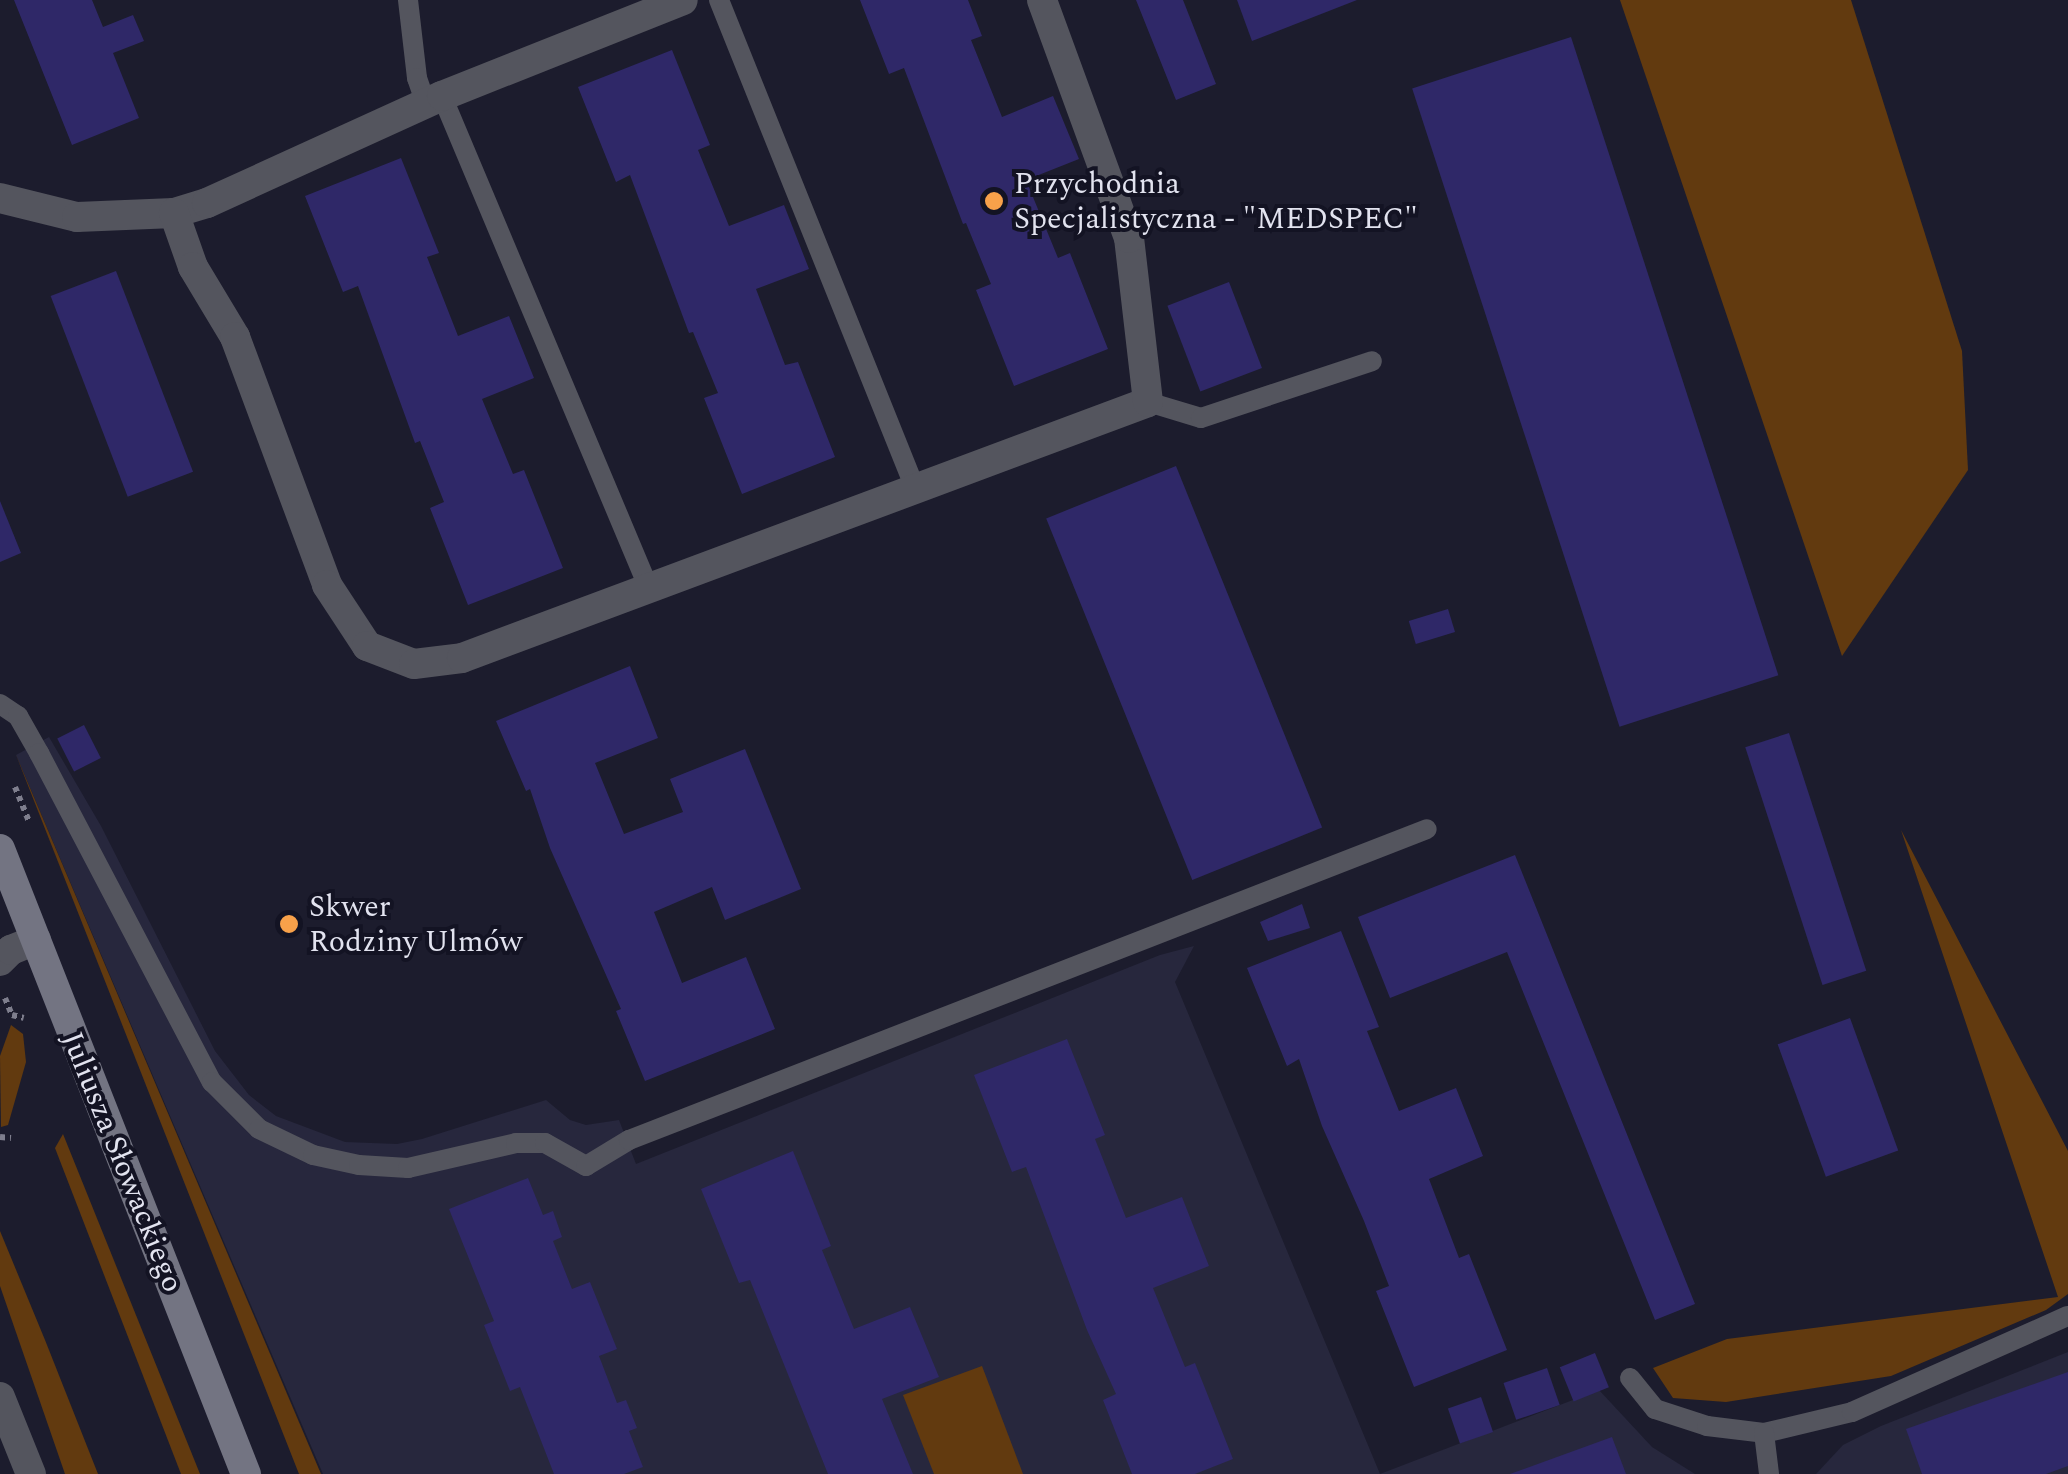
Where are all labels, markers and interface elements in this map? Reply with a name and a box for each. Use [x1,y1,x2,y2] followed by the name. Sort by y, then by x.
[1014,166,1418,236] place label: Przychodnia Specjalistyczna - "MEDSPEC"
[983,190,1005,212] marker: Przychodnia Specjalistyczna - "MEDSPEC"
[309,889,522,960] place label: Skwer Rodziny Ulmów
[278,913,300,935] marker: Skwer Rodziny Ulmów
[53,1027,191,1297] street label: Juliusza Słowackiego

